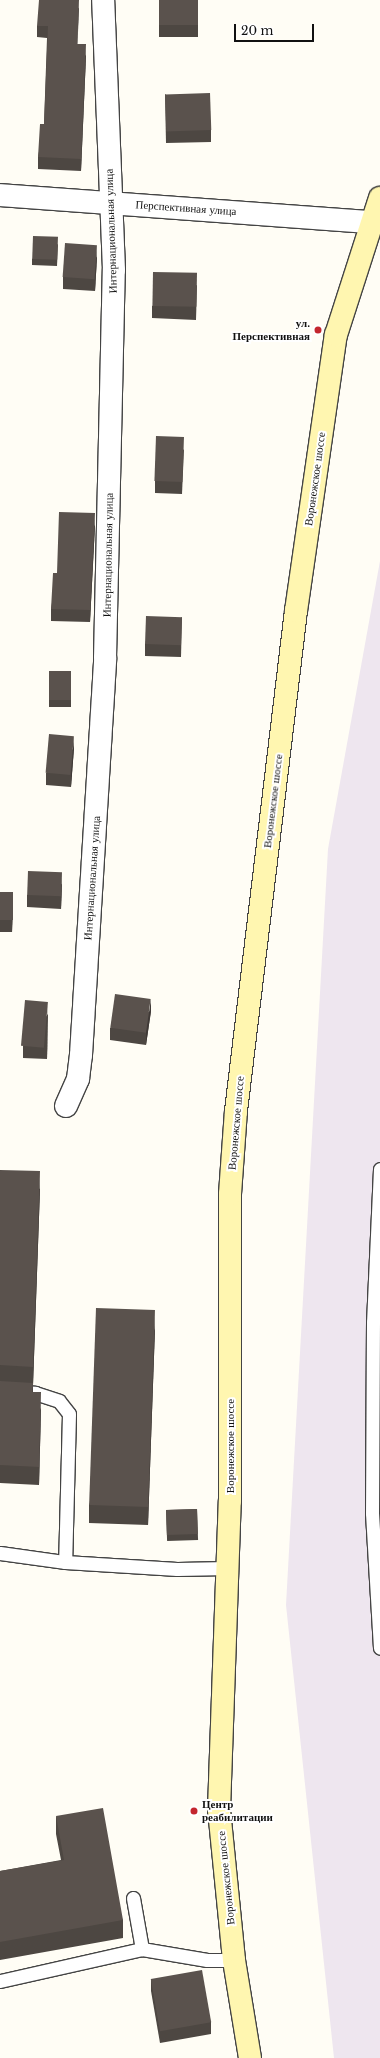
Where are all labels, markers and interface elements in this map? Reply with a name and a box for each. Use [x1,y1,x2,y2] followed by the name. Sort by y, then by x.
[236,16,316,42] scale bar
[241,23,273,38] text: 20 m
[102,169,120,293] street label: Интернациональная улица
[135,198,237,218] street label: Перспективная улица
[233,317,310,343] place label: ул. Перспективная
[313,325,323,335] marker: ул. Перспективная
[302,431,328,527] street label: Воронежское шоссе
[100,493,116,617] street label: Интернациональная улица
[261,753,285,849] street label: Воронежское шоссе
[81,815,103,941] street label: Интернациональная улица
[225,1075,247,1171] street label: Воронежское шоссе
[223,1399,237,1493] street label: Воронежское шоссе
[202,1798,273,1824] place label: Центр реабилитации
[189,1806,199,1816] marker: Центр реабилитации
[215,1830,237,1926] street label: Воронежское шоссе

